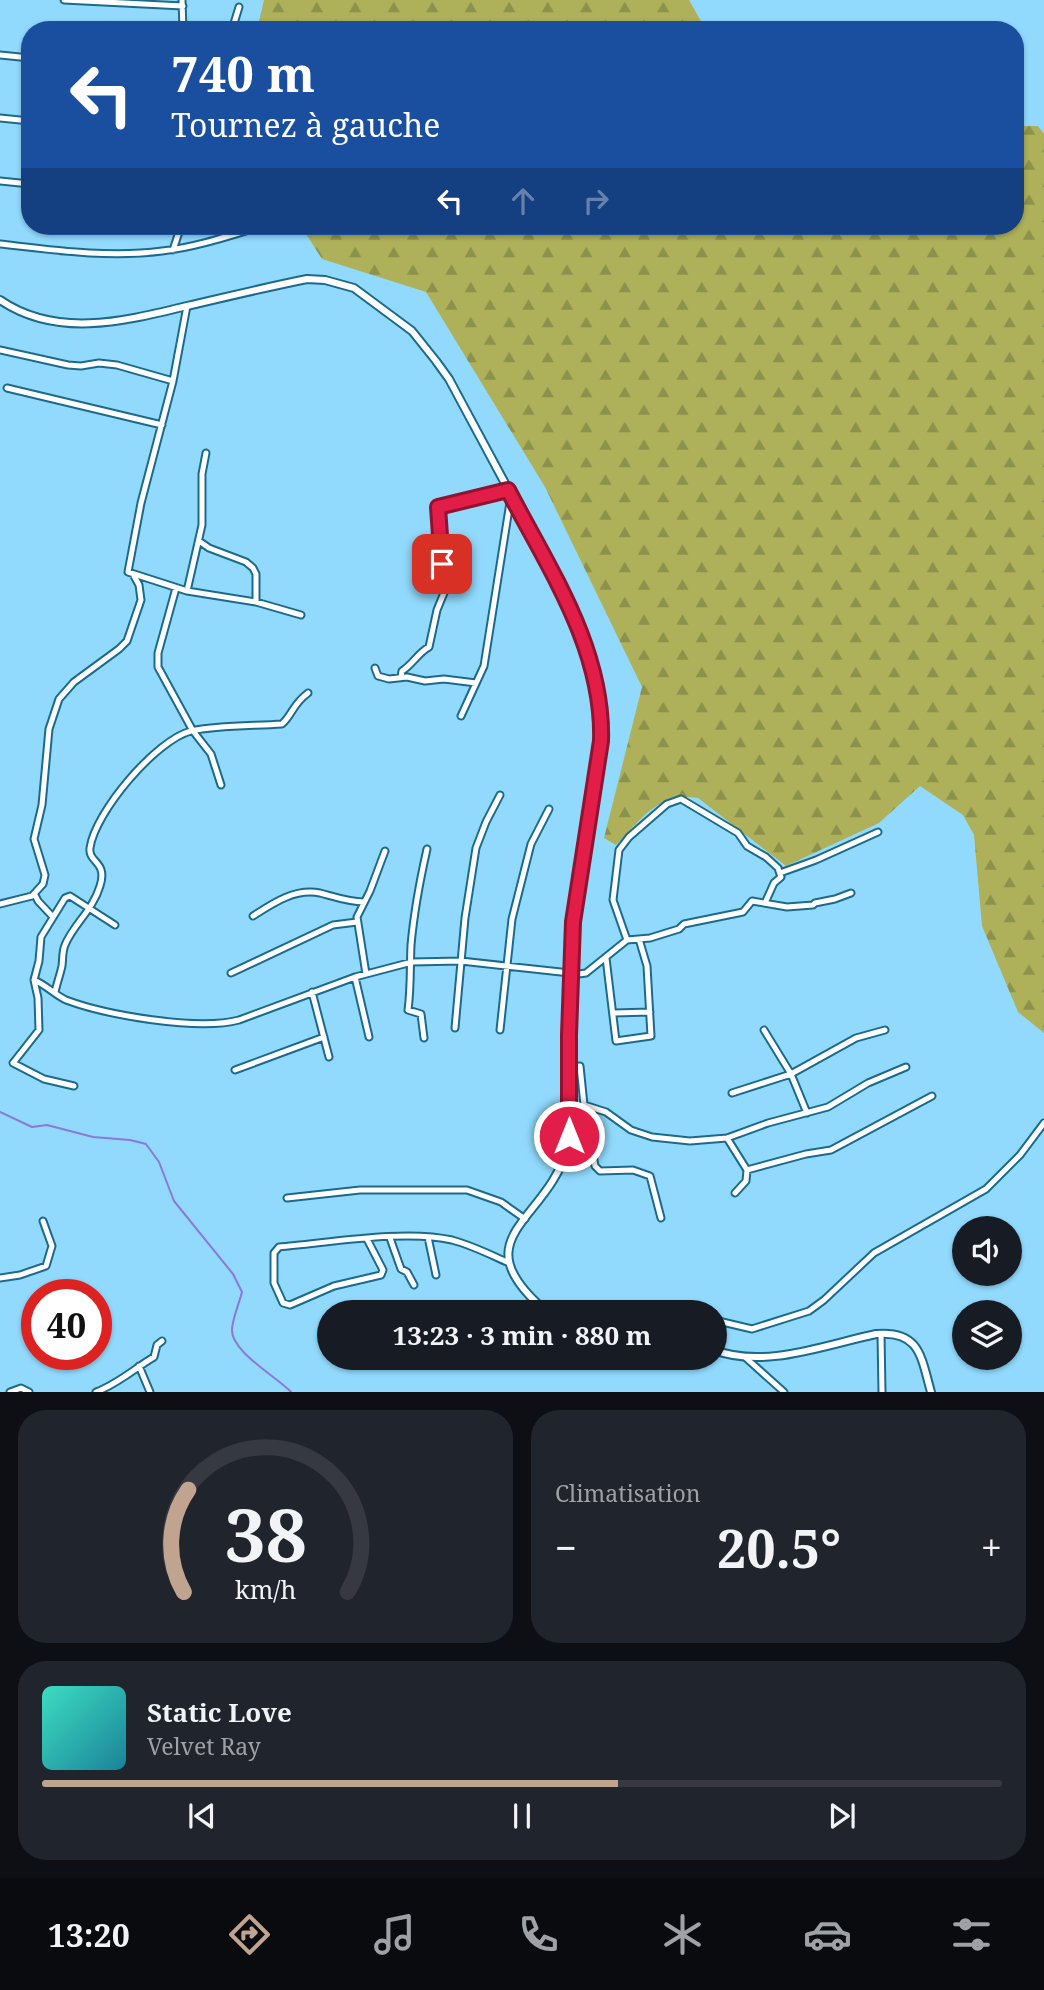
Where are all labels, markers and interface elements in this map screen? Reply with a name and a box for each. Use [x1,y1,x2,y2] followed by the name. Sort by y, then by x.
[171,40,315,106] text: 740 m
[56,49,147,140] icon: left
[171,103,440,146] text: Tournez à gauche
[431,182,469,220] icon: left
[504,182,542,220] icon: ahead
[577,182,615,220] icon: right
[412,534,472,594] pin
[423,545,461,583] icon: arrive
[532,1099,606,1173] position arrow
[952,1216,1022,1370] map controls
[952,1216,1022,1286] button: sound
[21,1279,112,1370] speed limit sign: 40
[952,1300,1022,1370] button: layers
[392,1317,652,1353] text: 13:23 · 3 min · 880 m
[555,1477,701,1509] text: Climatisation
[224,1485,307,1584] text: 38
[717,1512,841,1583] text: 20.5°
[555,1521,577,1573] text: −
[981,1521,1002,1573] text: +
[235,1572,296,1606] text: km/h
[147,1694,292,1730] text: Static Love
[147,1730,261,1762] text: Velvet Ray
[183,1797,221,1835] icon: previous
[503,1797,541,1835] icon: pause
[823,1797,861,1835] icon: next
[225,1910,274,1959] icon: directions
[370,1910,419,1959] icon: music
[514,1910,563,1959] icon: phone
[658,1910,707,1959] icon: climate
[803,1910,852,1959] icon: car
[947,1910,996,1959] icon: filters
[48,1913,130,1956] text: 13:20

